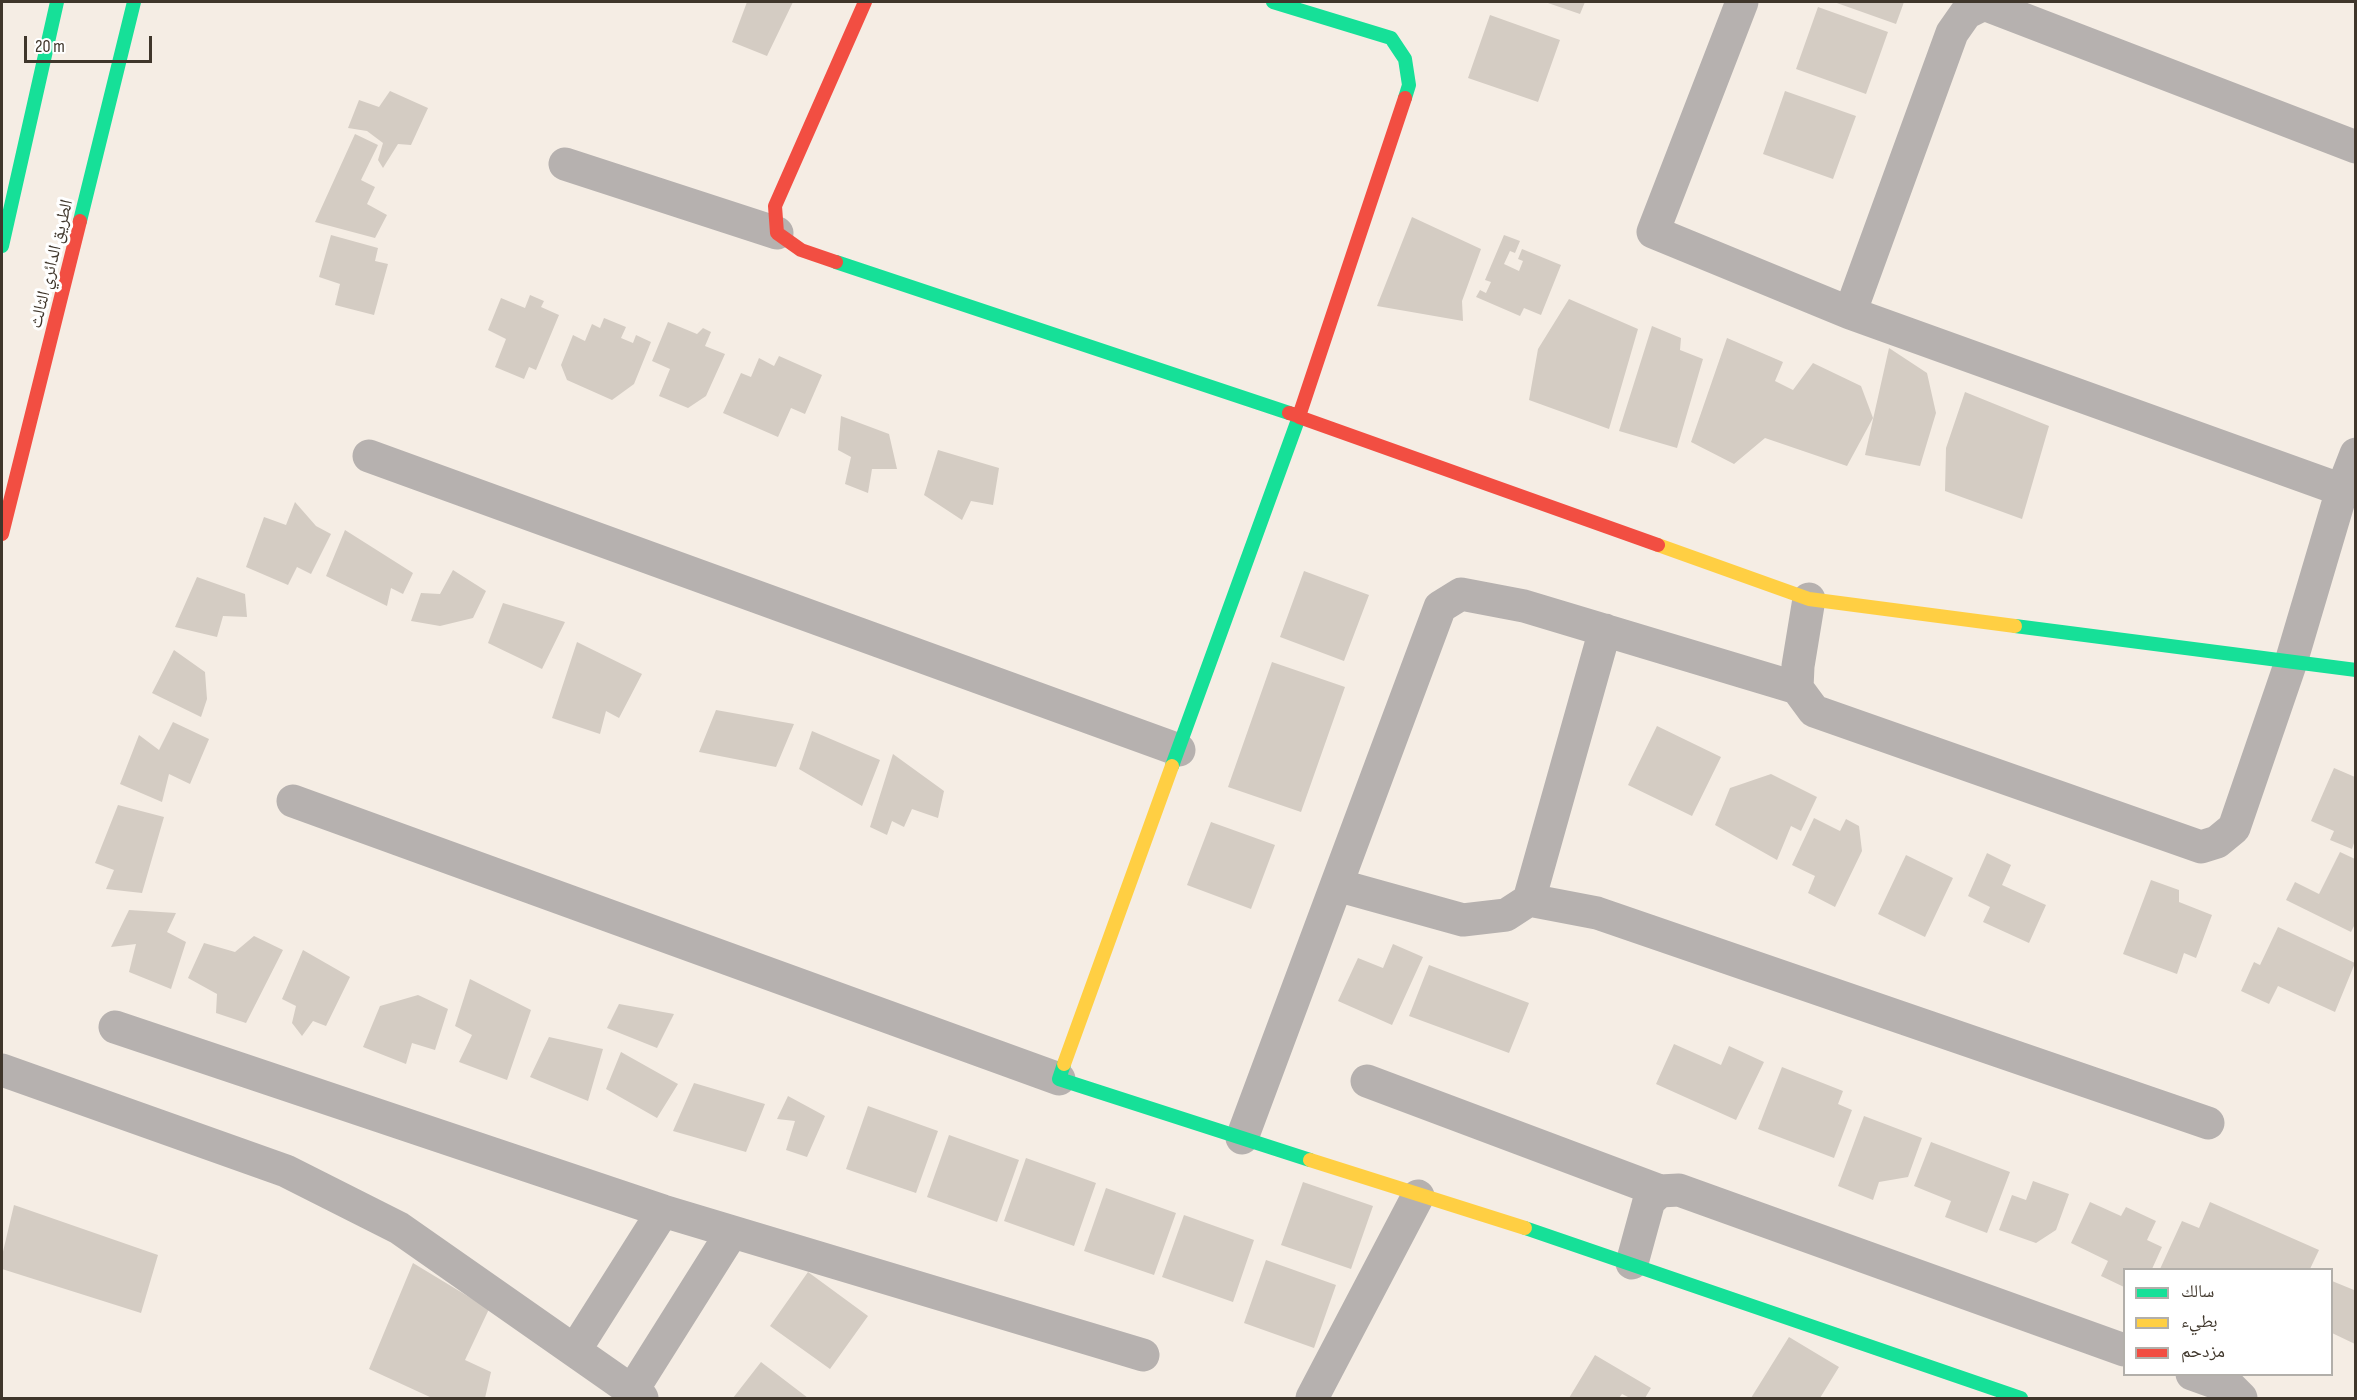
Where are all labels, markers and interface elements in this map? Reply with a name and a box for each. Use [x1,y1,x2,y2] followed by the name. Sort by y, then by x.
[27,24,154,62] scale bar
[35,36,65,57] text: 20 m
[26,197,78,331] street label: الطريق الدائري الثالث
[2123,1268,2333,1376] legend
[2181,1281,2214,1302] text: سالك
[2181,1311,2218,1332] text: بطيء
[2181,1341,2225,1362] text: مزدحم

